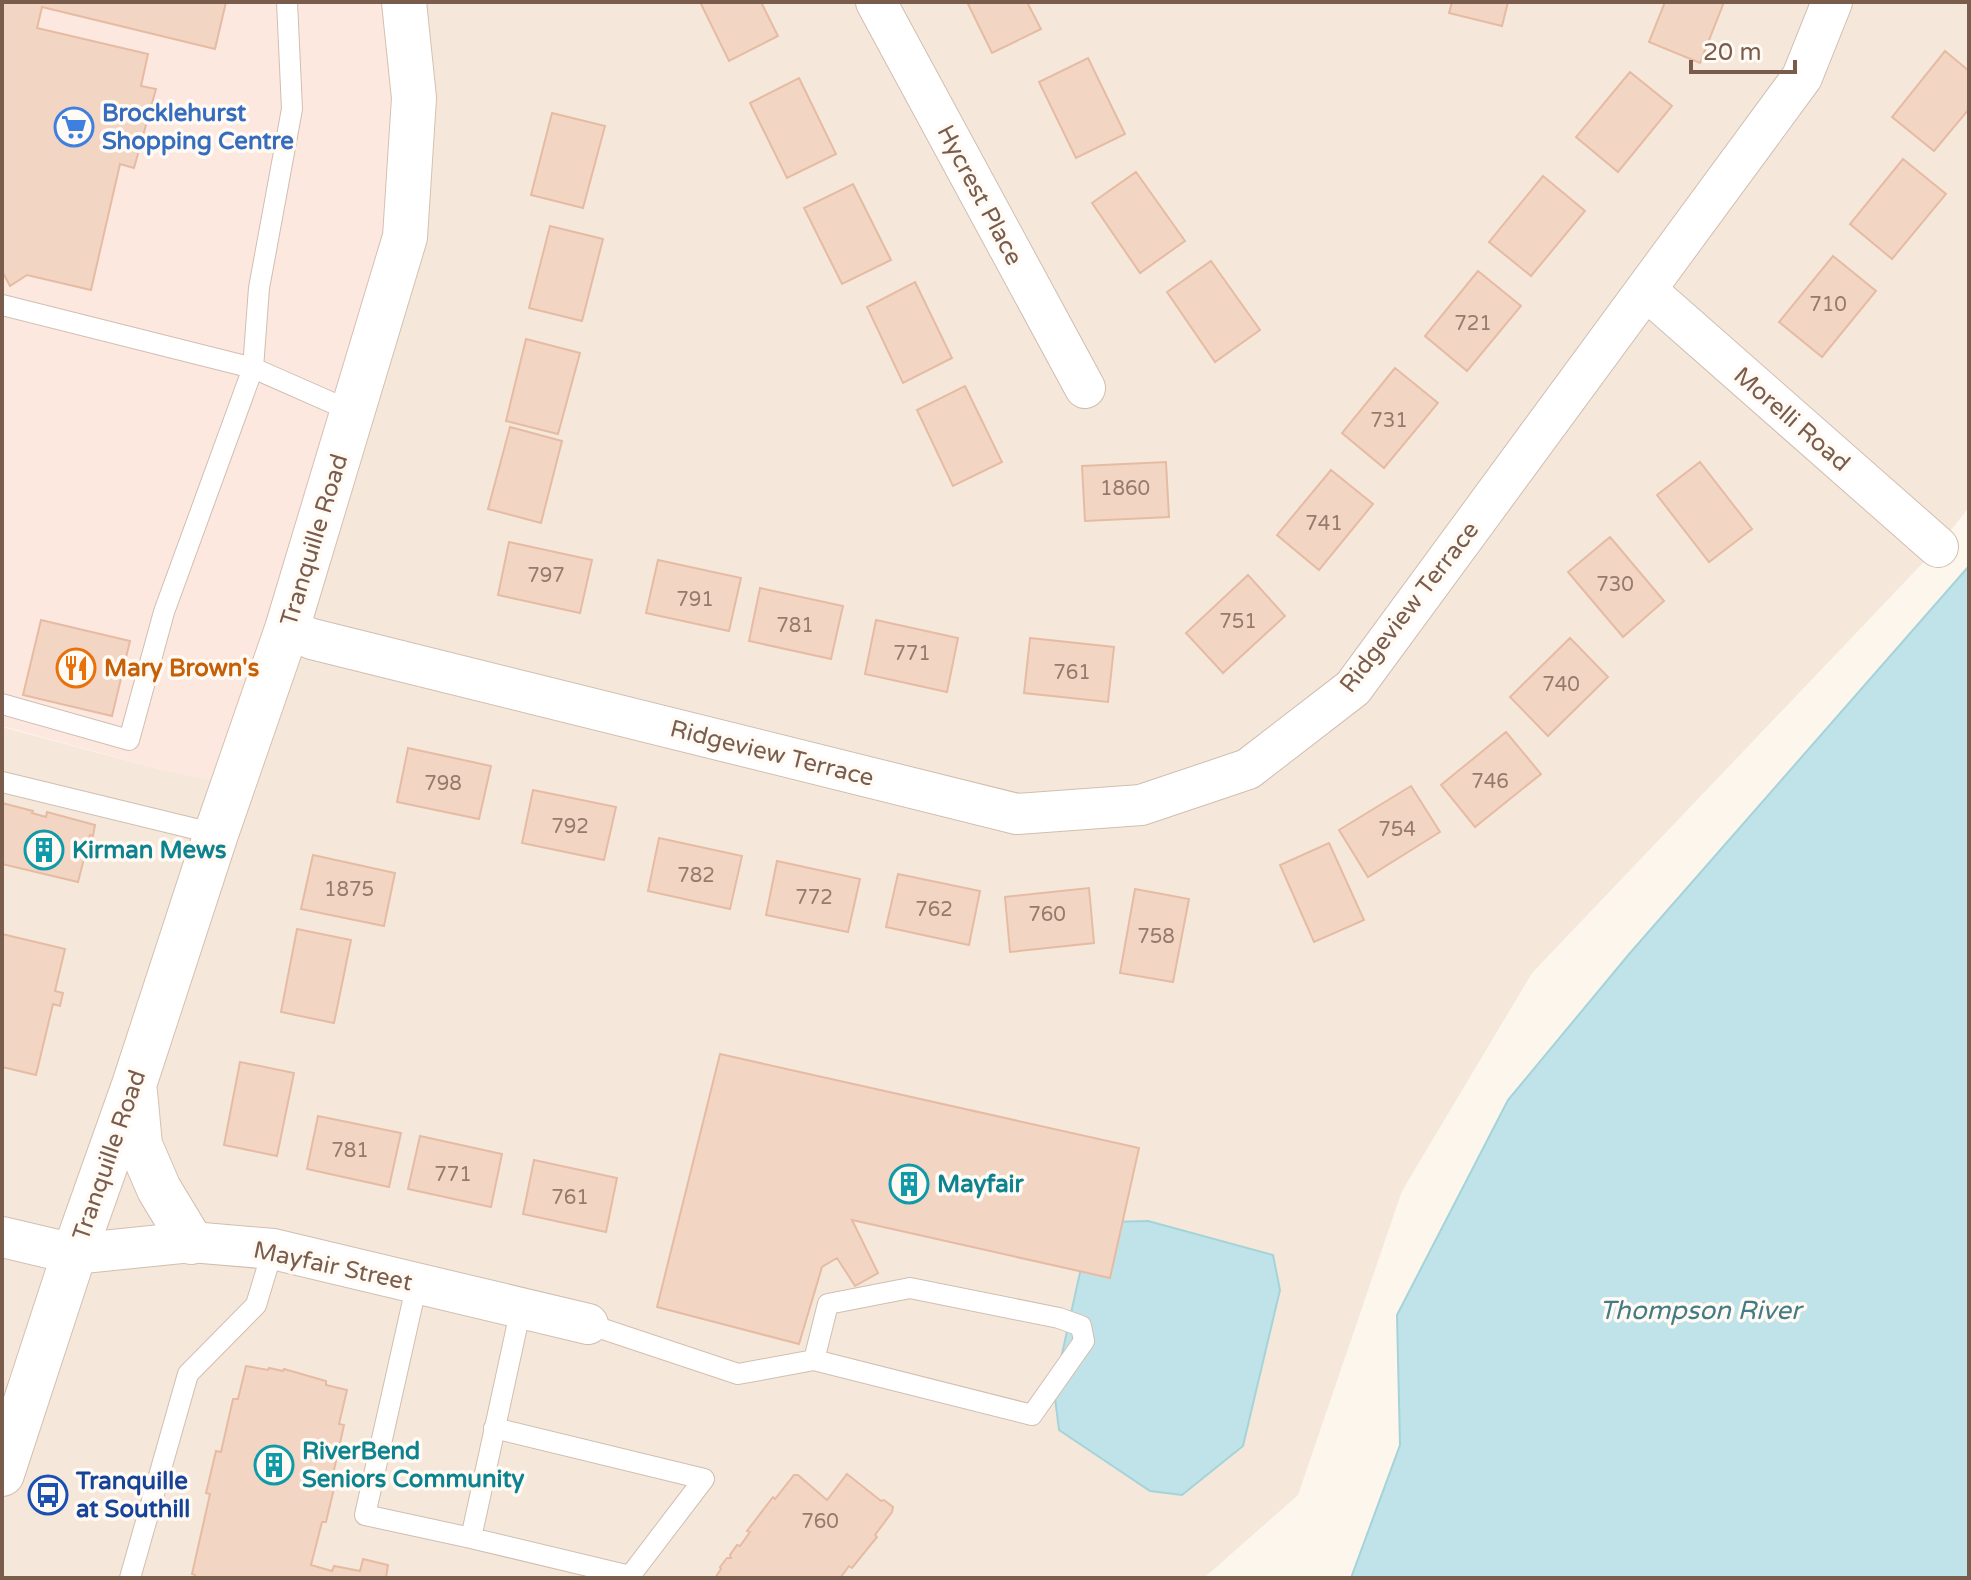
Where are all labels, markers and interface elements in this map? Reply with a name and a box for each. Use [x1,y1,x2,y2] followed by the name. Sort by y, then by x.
[1691,24,1795,74] scale bar
[1703,38,1761,67] text: 20 m
[102,99,294,156] place label: Brocklehurst Shopping Centre
[53,106,95,148] supermarket icon: Brocklehurst Shopping Centre
[931,120,1029,270] street label: Hycrest Place
[1809,293,1847,317] house number: 710
[1454,312,1492,336] house number: 721
[1728,361,1856,478] street label: Morelli Road
[1370,409,1408,433] house number: 731
[275,451,354,630] street label: Tranquille Road
[1100,477,1150,501] house number: 1860
[1305,512,1343,536] house number: 741
[1334,516,1485,699] street label: Ridgeview Terrace
[527,564,565,588] house number: 797
[1596,573,1634,597] house number: 730
[676,588,714,612] house number: 791
[1219,610,1257,634] house number: 751
[776,614,814,638] house number: 781
[893,642,931,666] house number: 771
[55,647,97,689] restaurant icon: Mary Brown's
[104,654,259,683] place label: Mary Brown's
[1053,661,1091,685] house number: 761
[1542,673,1580,697] house number: 740
[667,714,877,793] street label: Ridgeview Terrace
[1471,770,1509,794] house number: 746
[424,772,462,796] house number: 798
[551,815,589,839] house number: 792
[1378,818,1416,842] house number: 754
[23,829,65,871] building icon: Kirman Mews
[72,836,226,865] place label: Kirman Mews
[677,864,715,888] house number: 782
[324,878,374,902] house number: 1875
[795,886,833,910] house number: 772
[915,898,953,922] house number: 762
[1028,903,1066,927] house number: 760
[1137,925,1175,949] house number: 758
[67,1066,152,1244] street label: Tranquille Road
[331,1139,369,1163] house number: 781
[434,1163,472,1187] house number: 771
[888,1163,930,1205] building icon: Mayfair
[937,1170,1025,1199] place label: Mayfair
[551,1186,589,1210] house number: 761
[251,1236,415,1297] street label: Mayfair Street
[1599,1295,1804,1326] water label: Thompson River
[302,1437,525,1494] place label: RiverBend Seniors Community
[253,1444,295,1486] building icon: RiverBend Seniors Community
[75,1467,190,1524] place label: Tranquille at Southill
[27,1474,69,1516] bus stop icon: Tranquille at Southill
[801,1510,839,1534] house number: 760

